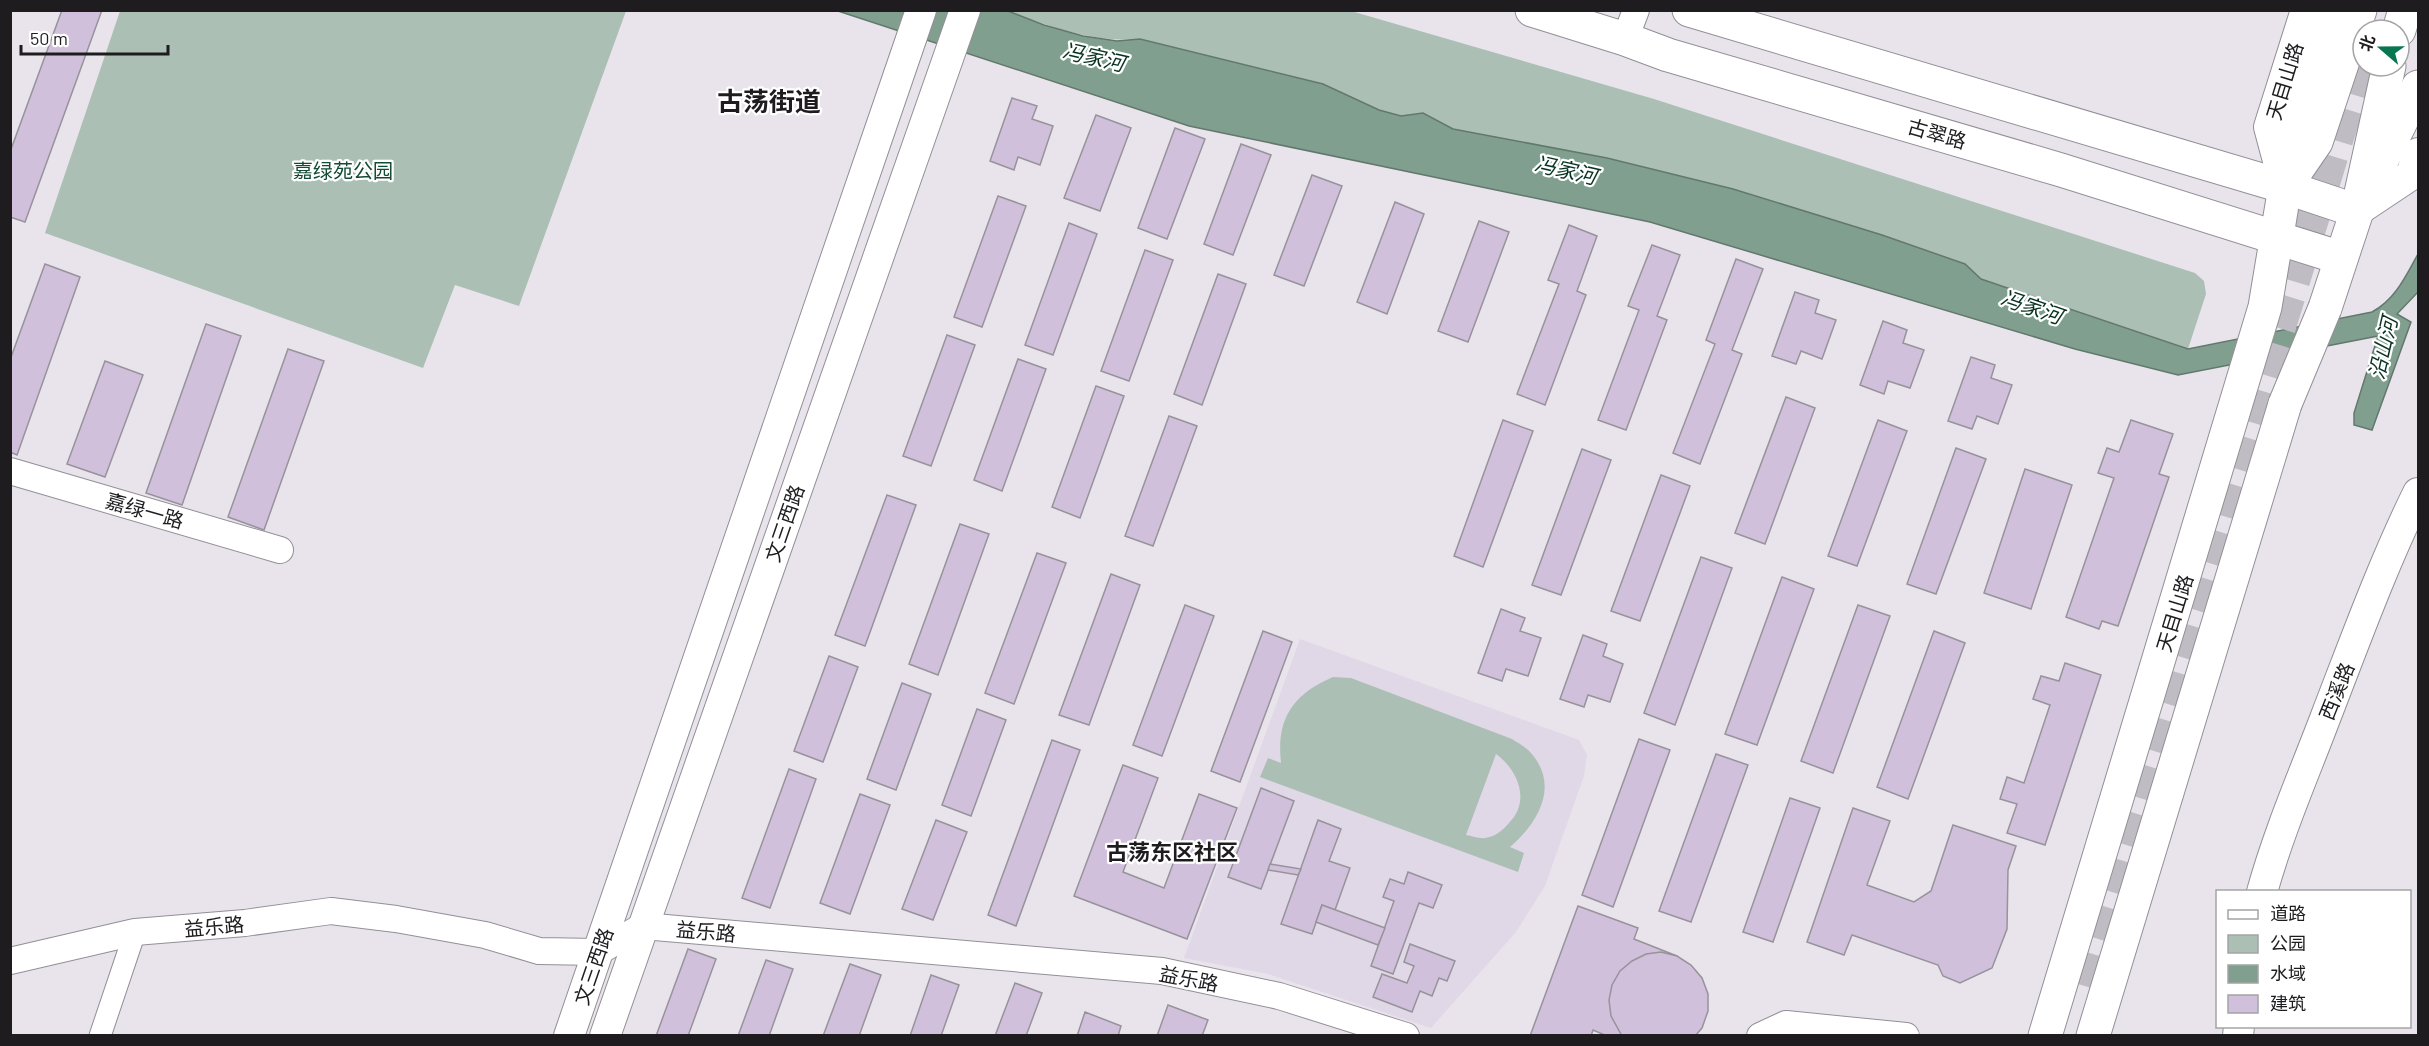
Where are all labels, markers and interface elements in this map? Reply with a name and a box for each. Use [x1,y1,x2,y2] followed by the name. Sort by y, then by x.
[21,18,168,56] scale bar
[2351,18,2411,78] north arrow
[30,27,68,49] text: 50 m
[2355,32,2378,53] text: 北
[1060,37,1131,76] water label: 冯家河
[2261,39,2307,123] street label: 天目山路
[717,85,821,116] district label: 古荡街道
[1905,113,1969,153] street label: 古翠路
[1532,150,1603,189] water label: 冯家河
[293,158,393,182] park label: 嘉绿苑公园
[1998,284,2070,329] water label: 冯家河
[2363,311,2402,382] water label: 沿山河
[760,481,808,565] street label: 文三西路
[103,487,187,533] street label: 嘉绿一路
[2151,571,2197,655] street label: 天目山路
[2314,659,2358,723] street label: 西溪路
[1106,838,1238,864] district label: 古荡东区社区
[2216,890,2411,1028] legend
[2270,902,2306,924] text: 道路
[183,911,245,941] street label: 益乐路
[675,916,737,946] street label: 益乐路
[569,924,617,1008] street label: 文三西路
[2270,932,2306,954] text: 公园
[1157,960,1221,996] street label: 益乐路
[2270,962,2306,984] text: 水域
[2270,992,2306,1014] text: 建筑

